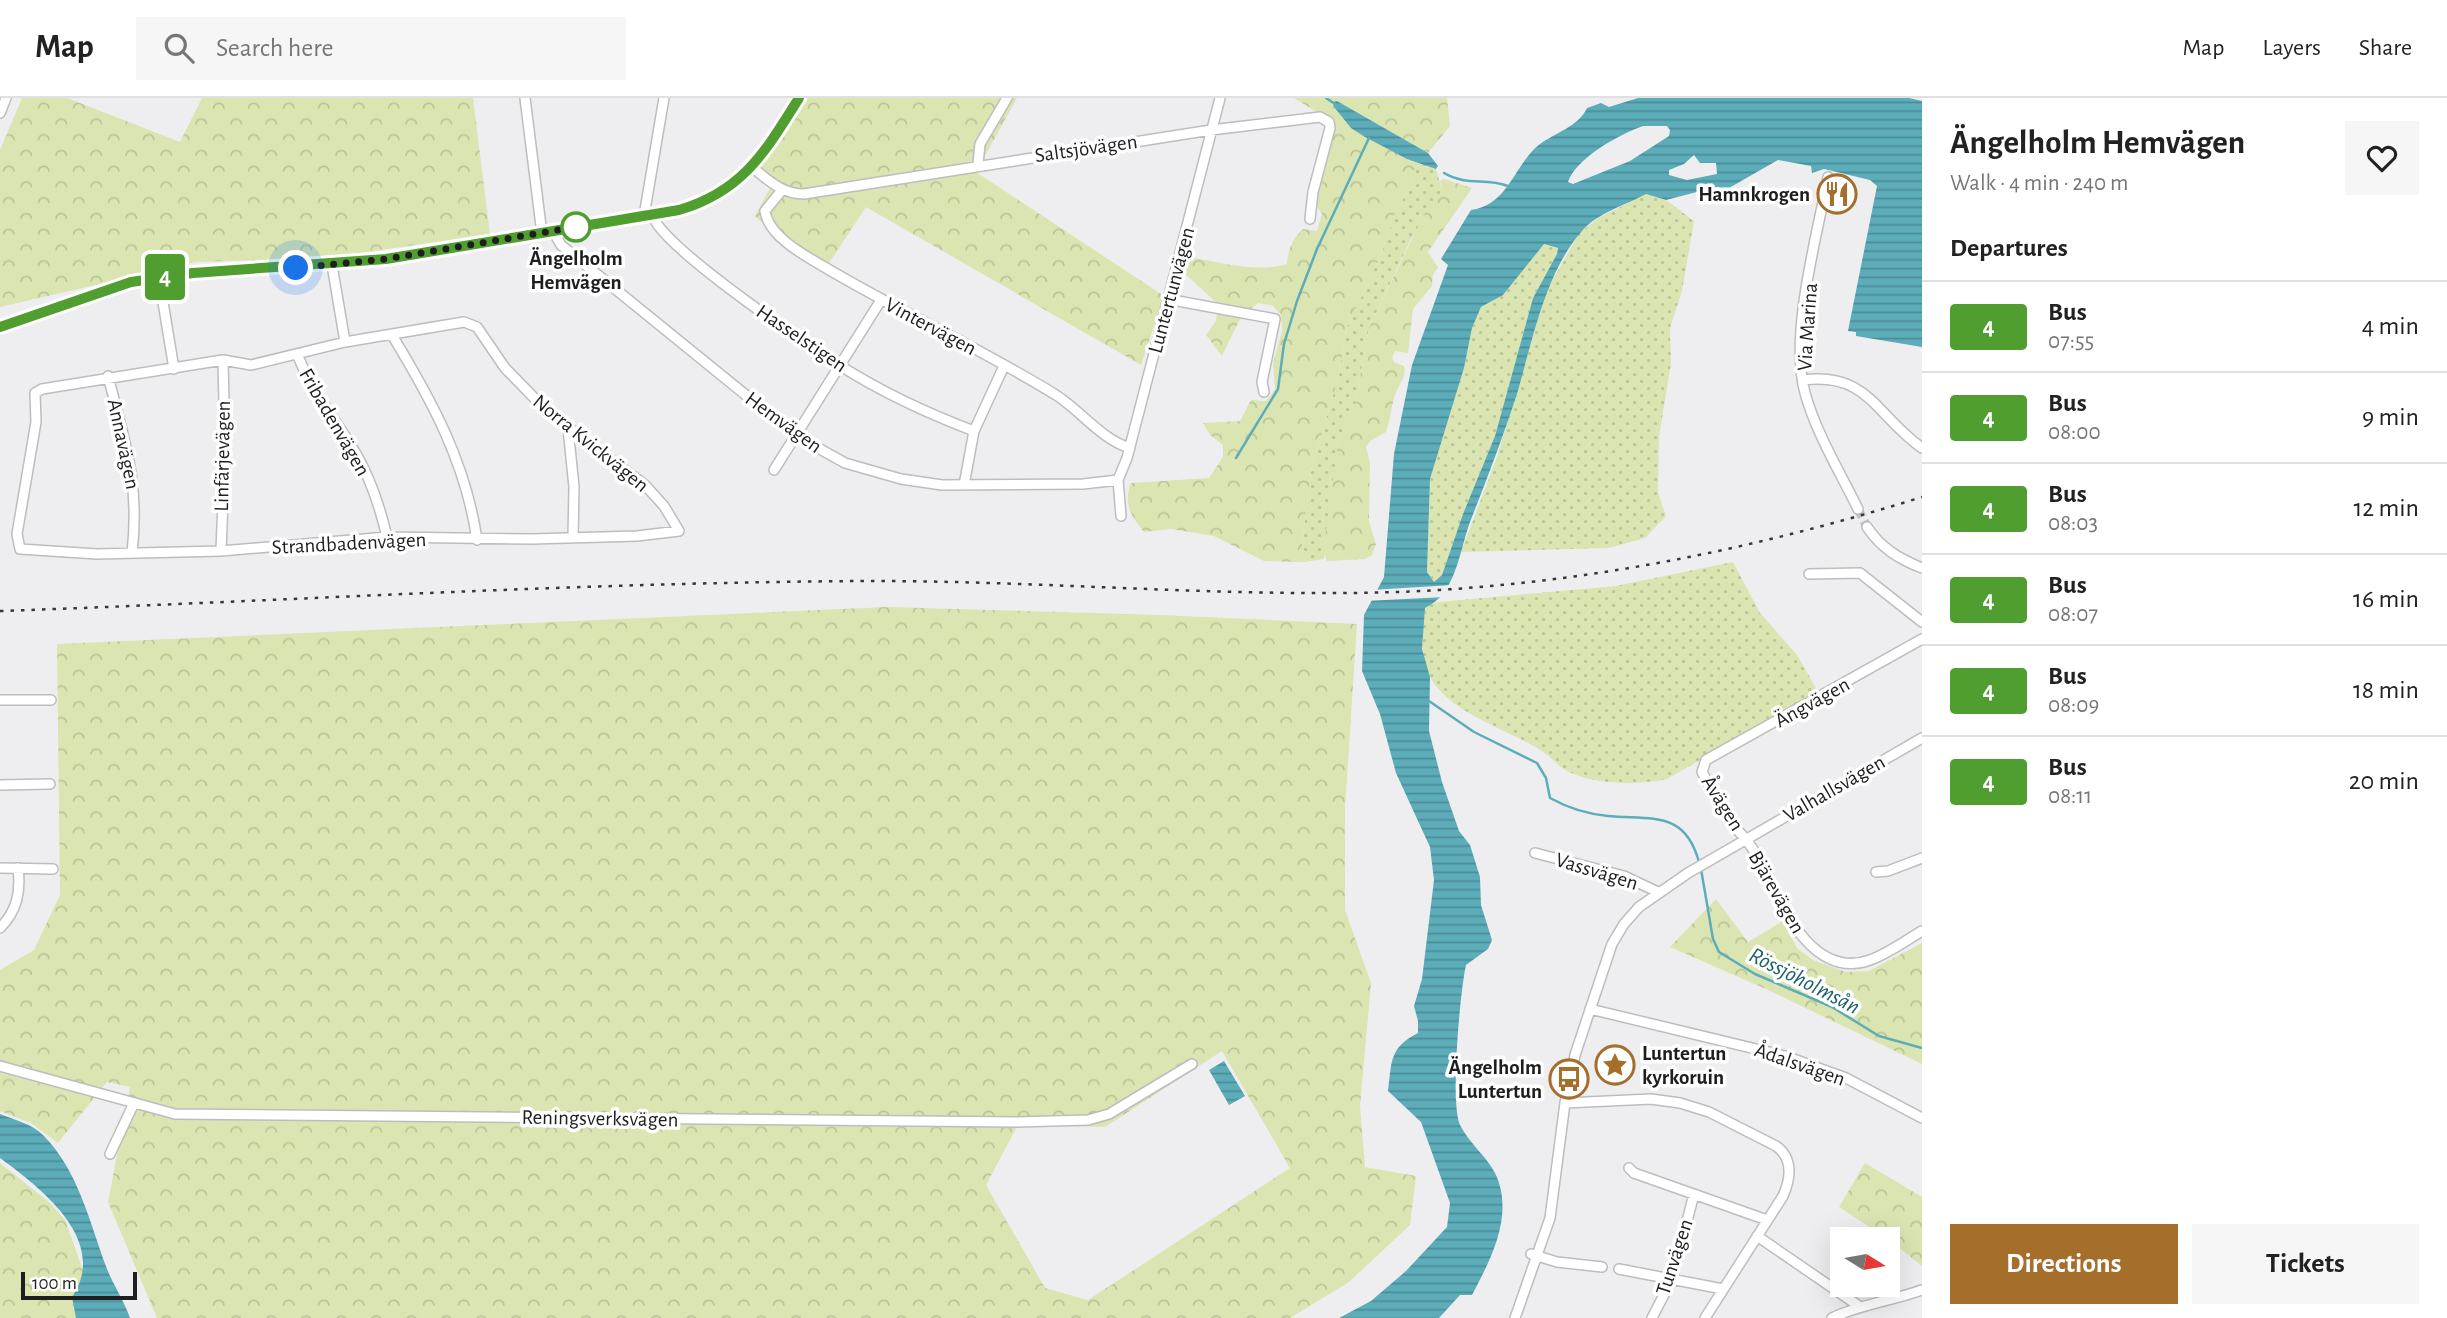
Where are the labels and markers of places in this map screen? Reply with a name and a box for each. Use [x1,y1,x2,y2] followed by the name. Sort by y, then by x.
[1816,173,1858,215] restaurant icon: Hamnkrogen
[1698,184,1810,205] place label: Hamnkrogen
[561,212,591,242] marker: Ängelholm Hemvägen
[529,247,623,293] place label: Ängelholm Hemvägen
[1642,1043,1726,1088] place label: Luntertun kyrkoruin
[1594,1044,1636,1086] place icon: Luntertun kyrkoruin
[1449,1056,1542,1102] place label: Ängelholm Luntertun
[1548,1058,1590,1100] bus stop icon: Ängelholm Luntertun

